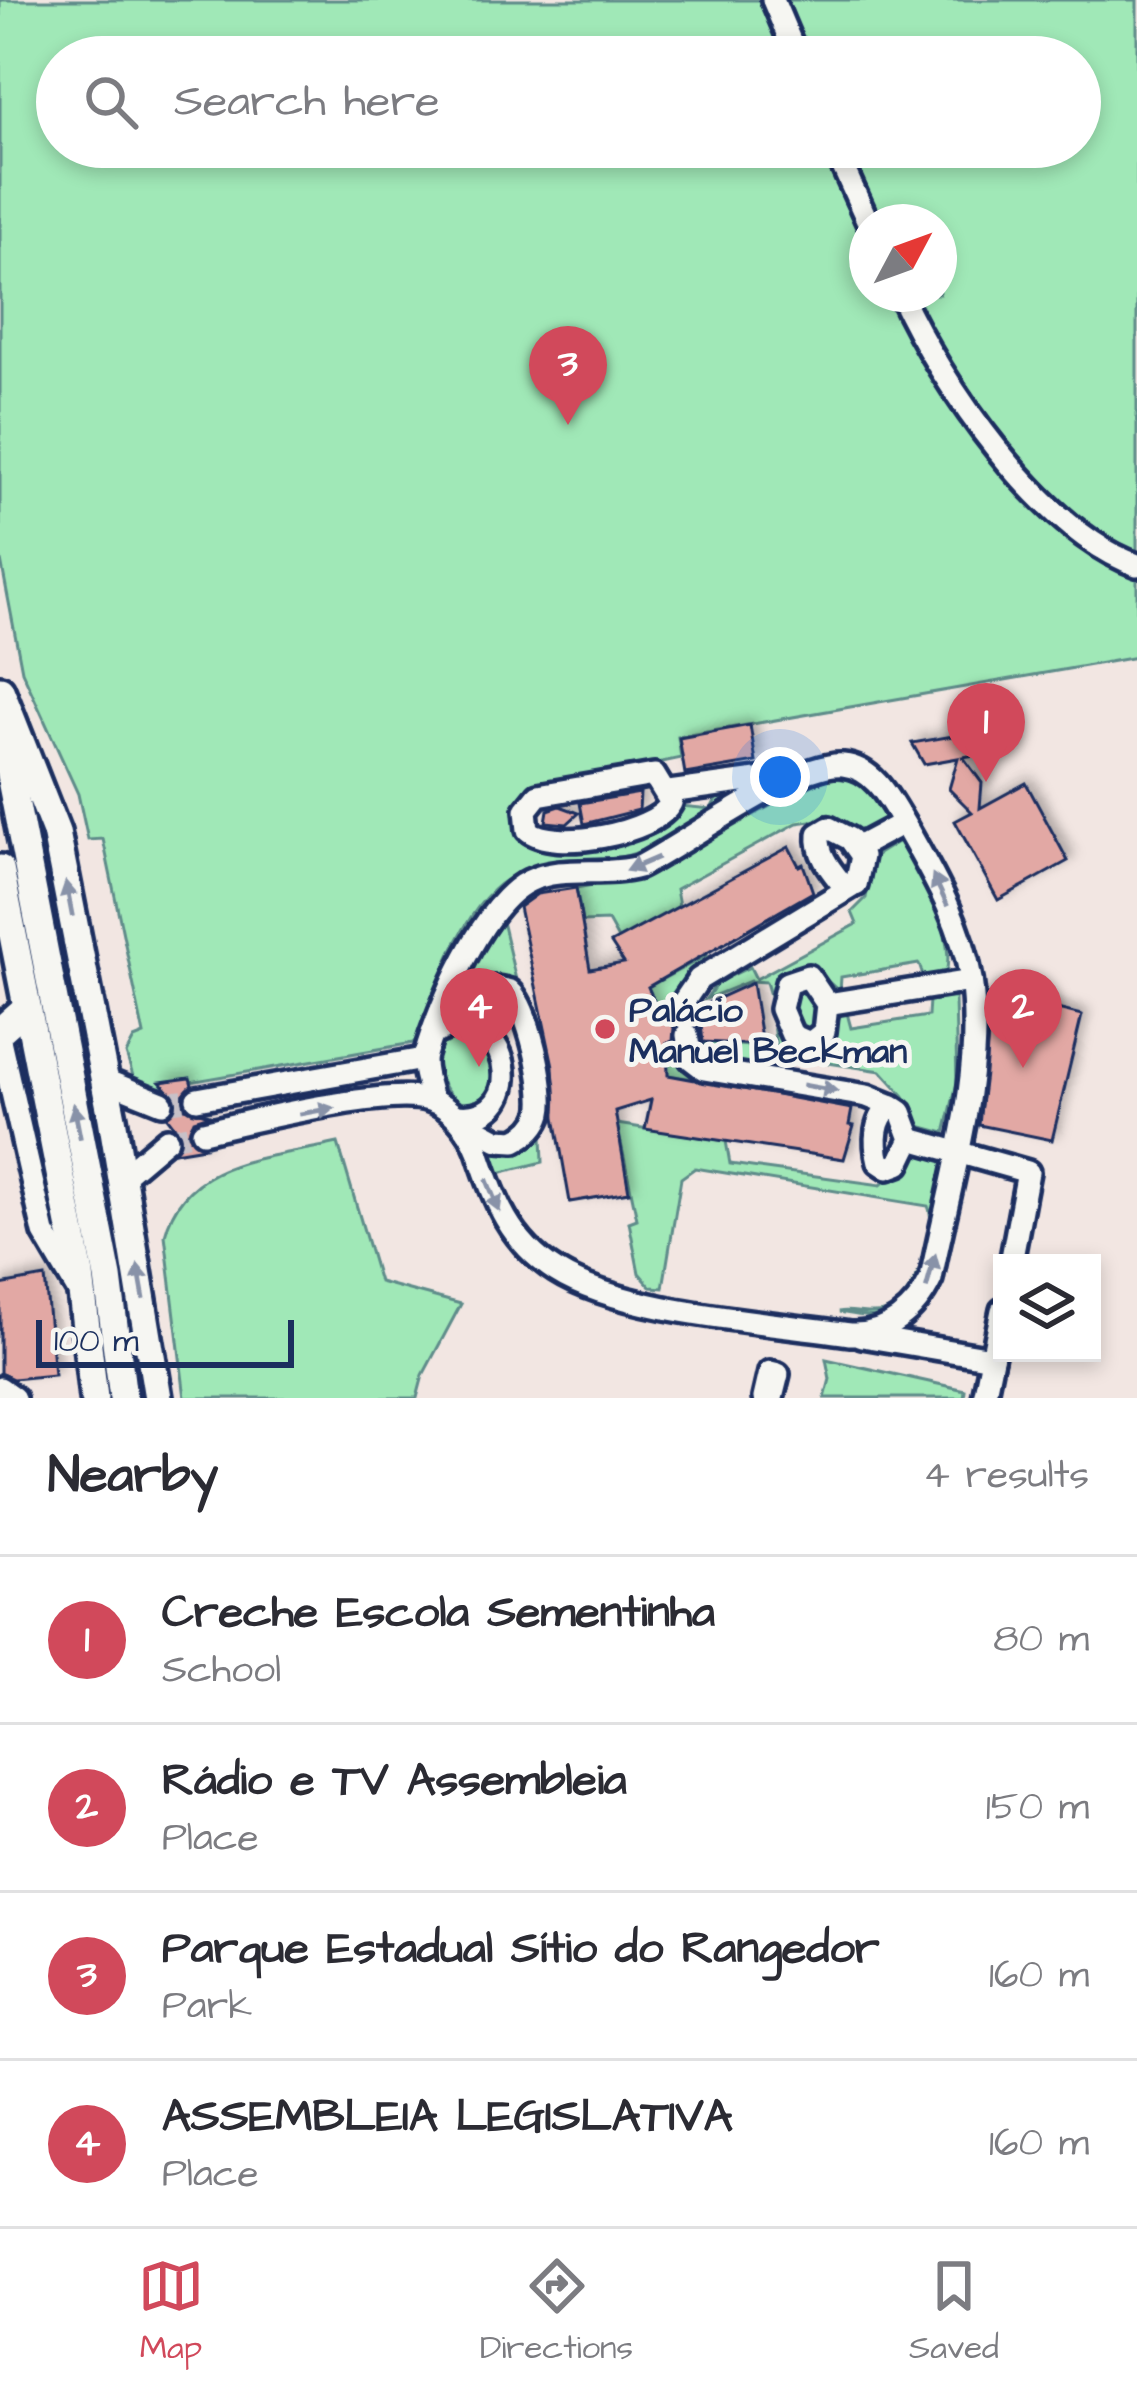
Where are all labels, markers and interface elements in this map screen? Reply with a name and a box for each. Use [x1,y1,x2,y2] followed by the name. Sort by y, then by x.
[36,36,1101,168] search box
[78,69,144,135] icon: search
[174,71,440,133] text: Search here
[849,204,957,312] north arrow
[529,326,607,425] pin: 3
[947,683,1025,782] pin: 1
[750,747,810,807] your location
[624,854,659,874] one-way arrow
[930,872,950,907] one-way arrow
[59,880,78,917] one-way arrow
[440,968,518,1067] pin: 4
[984,969,1062,1068] pin: 2
[629,985,907,1077] place label: Palácio Manuel Beckman
[592,1016,618,1042] marker: Palácio Manuel Beckman
[802,1080,840,1098] one-way arrow
[67,1101,86,1139] one-way arrow
[299,1101,337,1120] one-way arrow
[484,1177,503,1213] one-way arrow
[922,1252,941,1289] one-way arrow
[993,1254,1101,1362] map controls
[993,1254,1101,1362] button: layers
[131,1263,149,1301] one-way arrow
[36,1314,294,1367] scale bar
[54,1318,139,1364] text: 100 m
[48,1441,218,1512] text: Nearby
[923,1449,1089,1503] text: 4 results
[162,1582,715,1644] text: Creche Escola Sementinha
[85,1613,90,1667] text: 1
[993,1613,1089,1667] text: 80 m
[162,1644,281,1698] text: School
[162,1750,627,1812] text: Rádio e TV Assembleia
[76,1781,98,1835] text: 2
[986,1781,1089,1835] text: 150 m
[162,1812,259,1866] text: Place
[162,1918,880,1980] text: Parque Estadual Sítio do Rangedor
[77,1949,97,2003] text: 3
[989,1949,1089,2003] text: 160 m
[162,1980,252,2034] text: Park
[162,2086,733,2148] text: ASSEMBLEIA LEGISLATIVA
[74,2117,100,2171] text: 4
[989,2117,1089,2171] text: 160 m
[162,2148,259,2202] text: Place
[138,2253,204,2371] tab: Map
[480,2253,633,2371] tab: Directions
[909,2253,999,2371] tab: Saved

